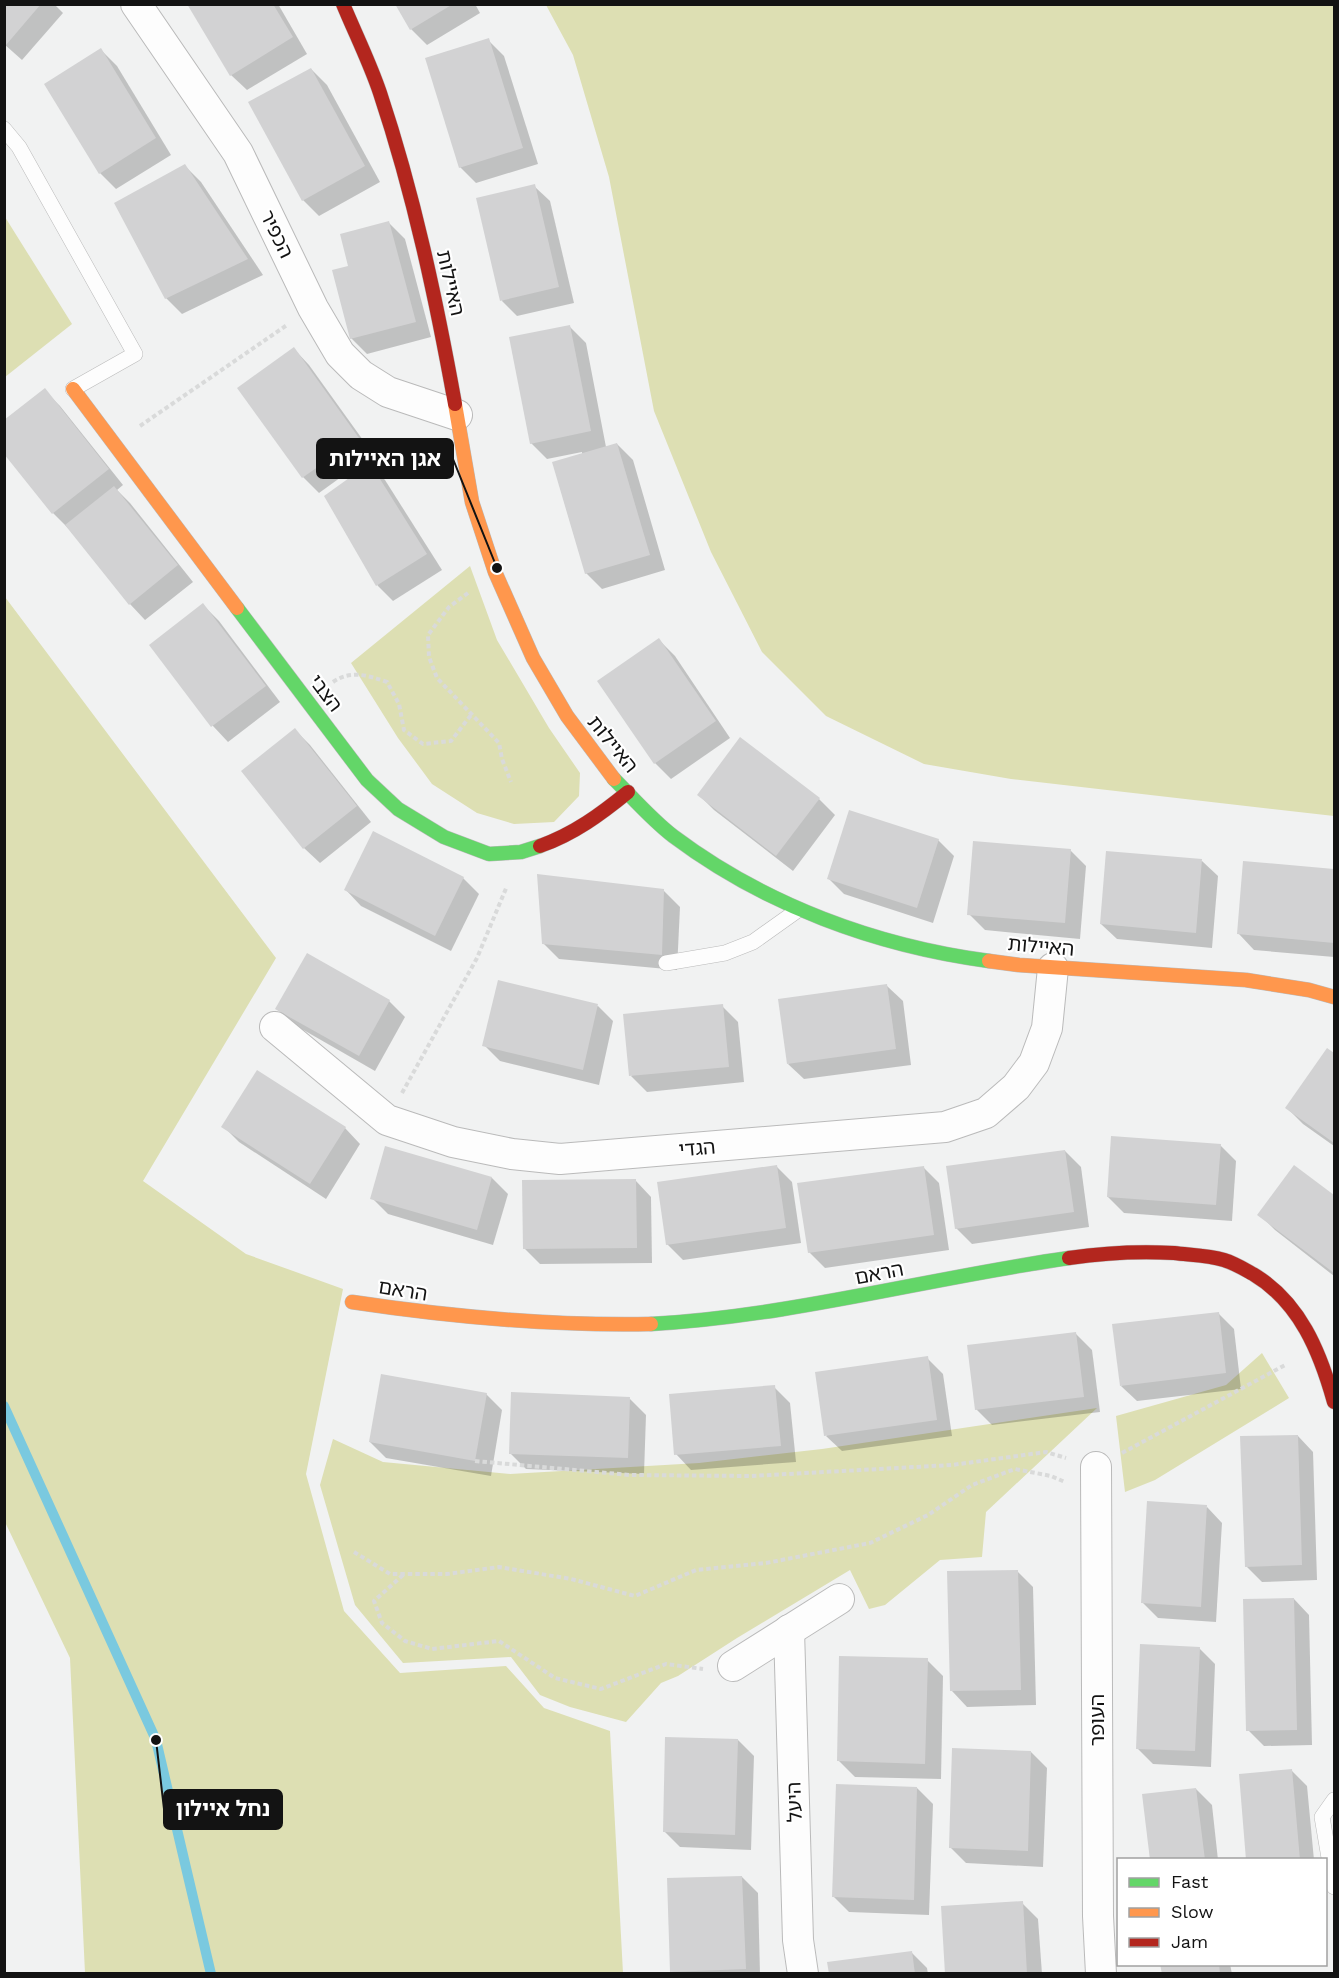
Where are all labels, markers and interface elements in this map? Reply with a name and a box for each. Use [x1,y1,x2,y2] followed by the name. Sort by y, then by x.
[255,206,299,262] street label: הכפיר
[432,248,470,318] street label: האיילות
[317,439,453,478] callout: אגן האיילות
[329,446,441,471] text: אגן האיילות
[304,670,348,716] street label: הצבי
[583,711,643,777] street label: האיילות
[1007,931,1075,961] street label: האיילות
[678,1134,716,1162] street label: הגדי
[852,1257,906,1289] street label: הראם
[377,1274,429,1306] street label: הראם
[1085,1694,1109,1746] street label: העופר
[781,1781,807,1823] street label: היעל
[164,1790,282,1829] callout: נחל איילון
[176,1796,270,1821] text: נחל איילון
[1117,1858,1327,1966] legend
[1171,1871,1209,1892] text: Fast
[1171,1901,1214,1922] text: Slow
[1171,1931,1208,1952] text: Jam

